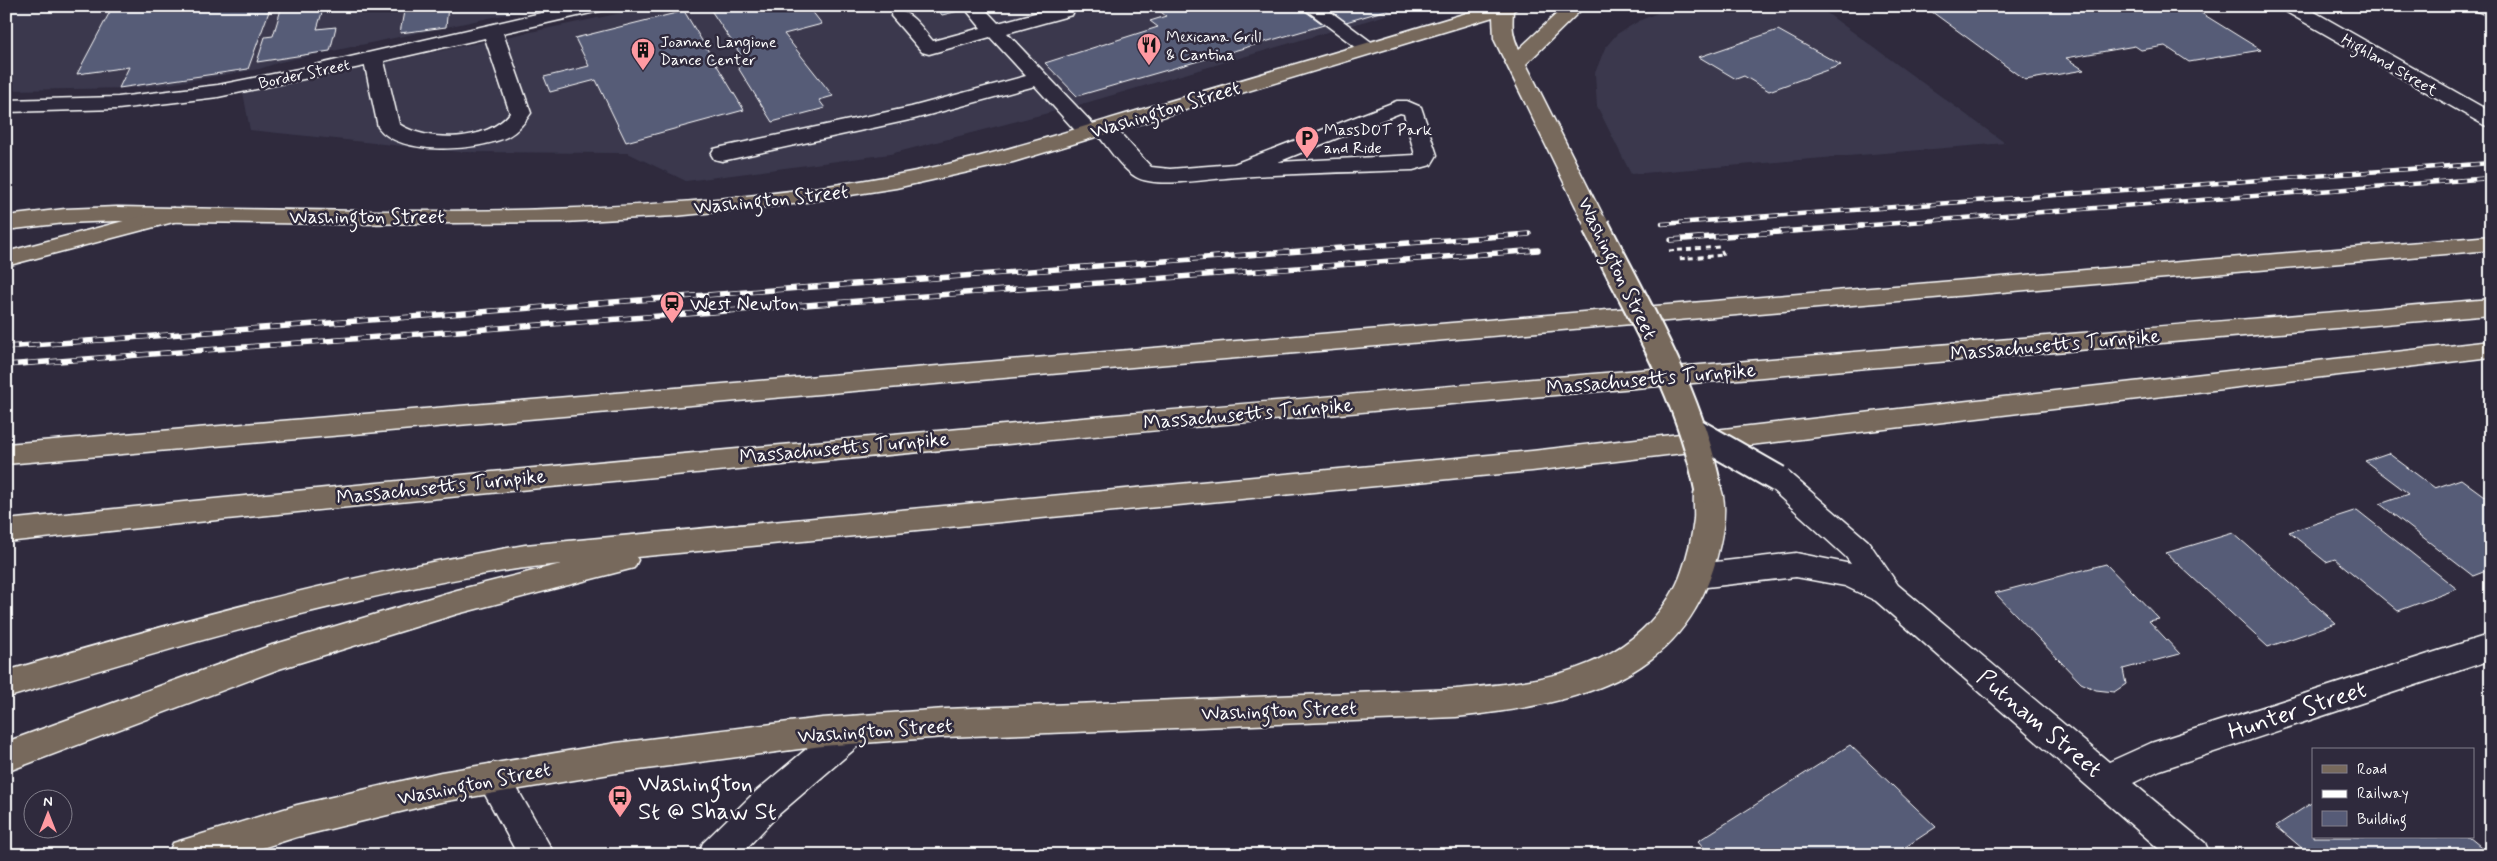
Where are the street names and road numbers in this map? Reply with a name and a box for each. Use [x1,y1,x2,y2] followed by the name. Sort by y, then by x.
[2337,29,2442,103] street label: Highland Street
[257,55,352,94] street label: Border Street
[1087,75,1244,148] street label: Washington Street
[692,179,850,224] street label: Washington Street
[1569,193,1663,345] street label: Washington Street
[289,204,445,233] street label: Washington Street
[1949,323,2161,368] street label: Massachusetts Turnpike
[1545,357,1757,402] street label: Massachusetts Turnpike
[1142,392,1354,437] street label: Massachusetts Turnpike
[738,426,950,471] street label: Massachusetts Turnpike
[335,463,547,512] street label: Massachusetts Turnpike
[1970,663,2108,786] street label: Putnam Street
[2224,674,2371,748] street label: Hunter Street
[1201,695,1357,730] street label: Washington Street
[797,713,954,752] street label: Washington Street
[395,756,554,815] street label: Washington Street

